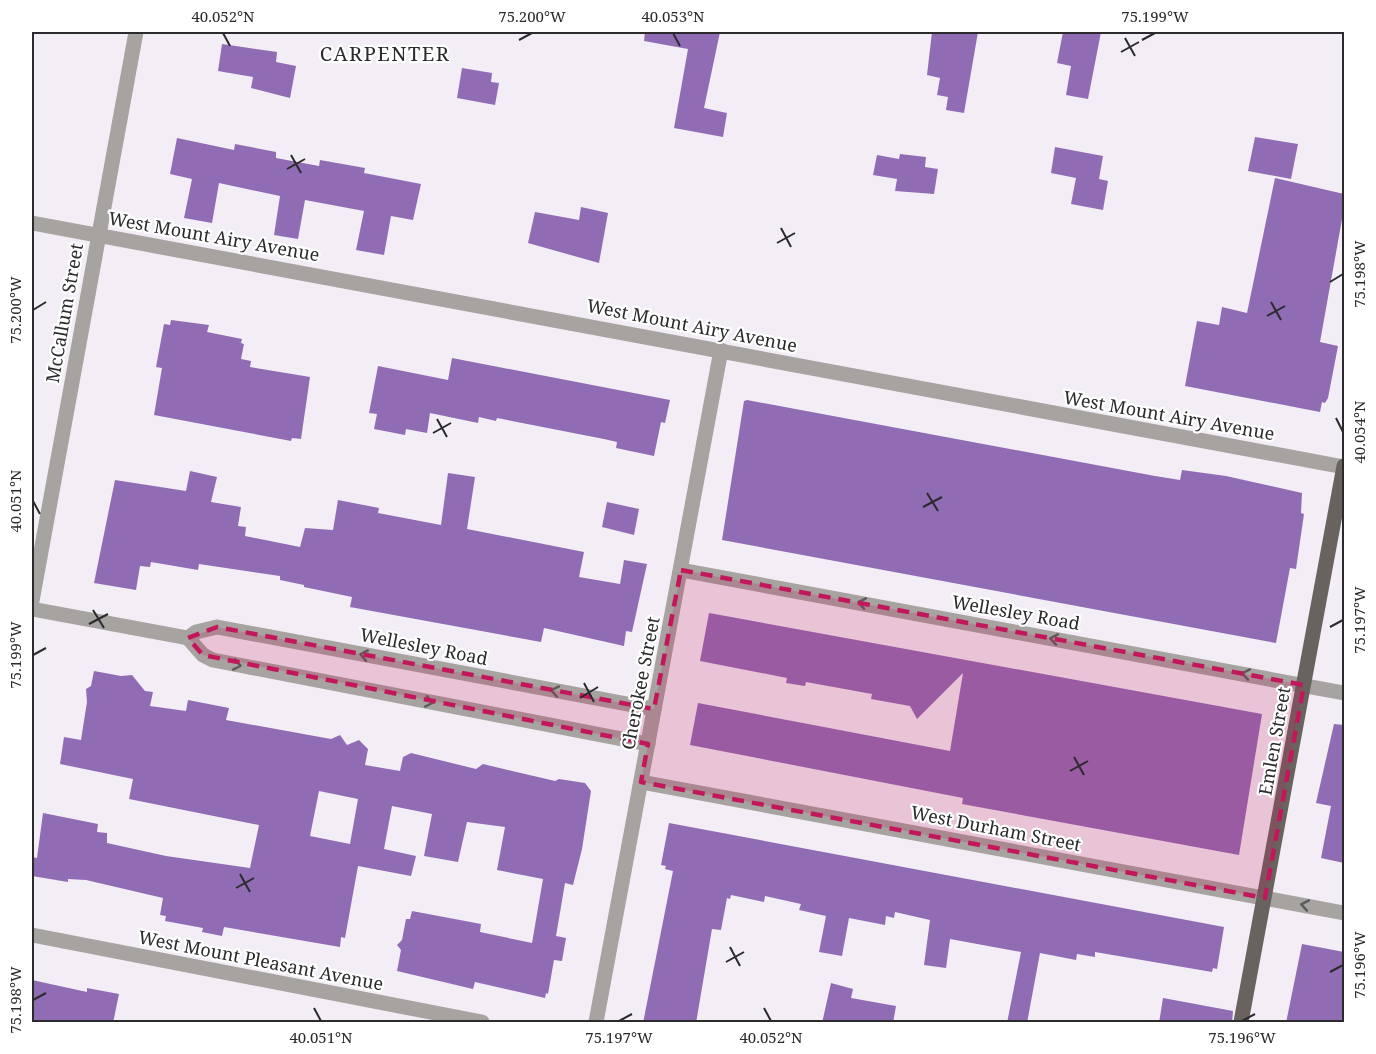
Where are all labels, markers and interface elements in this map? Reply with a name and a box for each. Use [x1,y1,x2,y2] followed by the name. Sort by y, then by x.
[191,6,255,26] text: 40.052°N
[498,6,566,26] text: 75.200°W
[641,6,705,26] text: 40.053°N
[1121,6,1189,26] text: 75.199°W
[320,40,450,67] district label: CARPENTER
[107,206,321,266] street label: West Mount Airy Avenue
[1349,240,1369,308] text: 75.198°W
[40,241,88,385] street label: McCallum Street
[5,276,25,344] text: 75.200°W
[585,293,799,357] street label: West Mount Airy Avenue
[1062,385,1276,445] street label: West Mount Airy Avenue
[1349,400,1369,464] text: 40.054°N
[5,469,25,533] text: 40.051°N
[1349,586,1369,654] text: 75.197°W
[950,589,1082,635] street label: Wellesley Road
[857,597,867,610] one-way arrow
[615,614,665,752] street label: Cherokee Street
[5,621,25,689] text: 75.199°W
[358,622,490,670] street label: Wellesley Road
[1049,633,1059,646] one-way arrow
[359,649,369,662] one-way arrow
[232,658,242,671] one-way arrow
[1241,668,1251,681] one-way arrow
[551,685,561,698] one-way arrow
[1253,685,1295,797] street label: Emlen Street
[424,695,434,708] one-way arrow
[909,800,1083,856] street label: West Durham Street
[1300,900,1309,912] one-way arrow
[136,924,386,996] street label: West Mount Pleasant Avenue
[1349,931,1369,999] text: 75.196°W
[5,966,25,1034] text: 75.198°W
[289,1027,353,1047] text: 40.051°N
[585,1027,653,1047] text: 75.197°W
[739,1027,803,1047] text: 40.052°N
[1208,1027,1276,1047] text: 75.196°W

